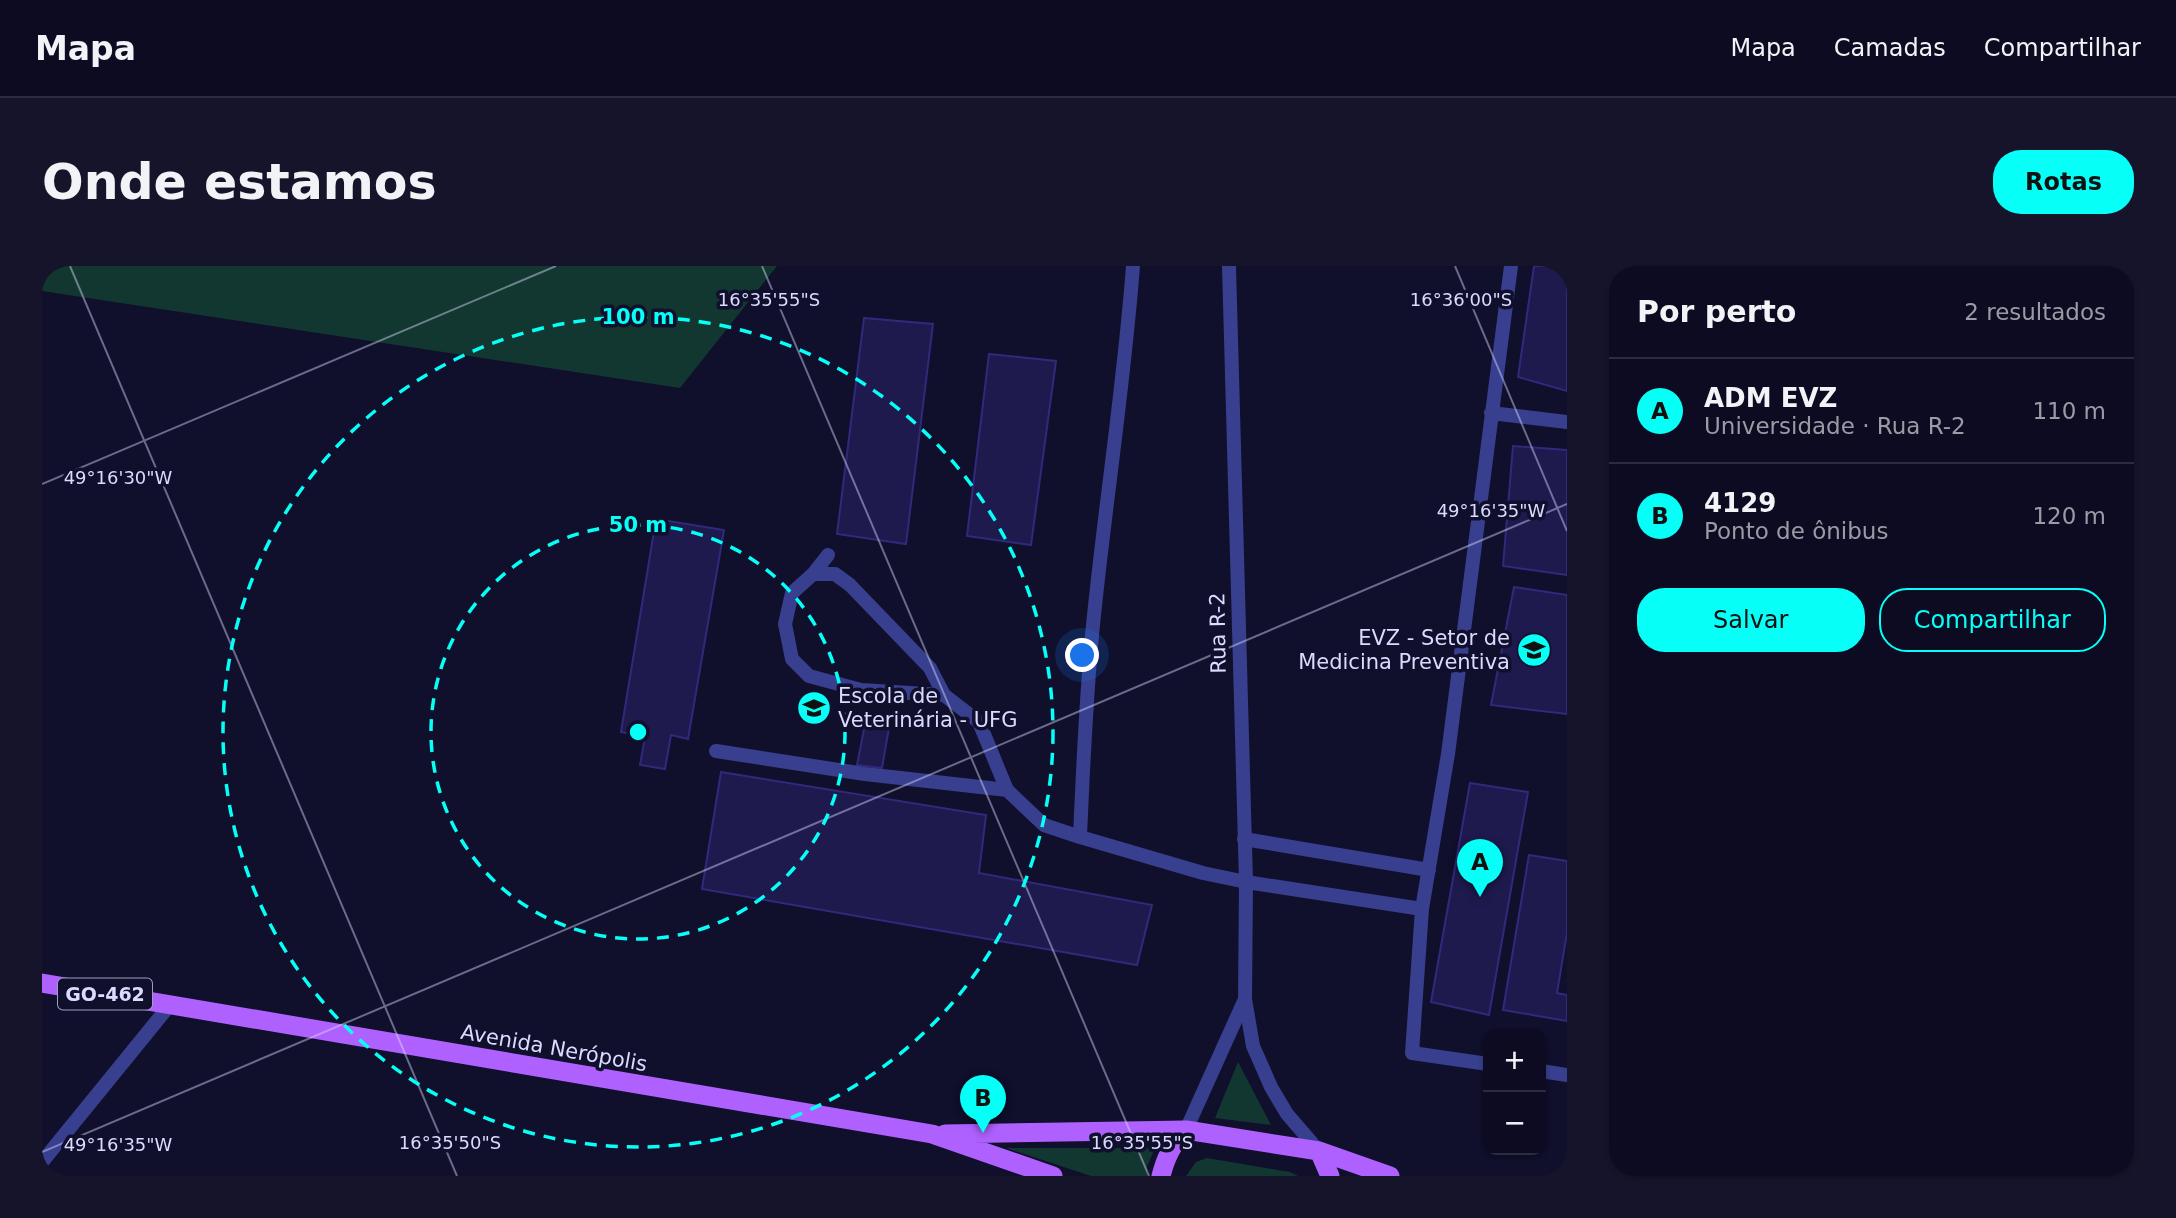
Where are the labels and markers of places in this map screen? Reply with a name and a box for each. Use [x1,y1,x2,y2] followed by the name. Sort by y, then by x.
[1298,626,1510,674] place label: EVZ - Setor de Medicina Preventiva
[1515,631,1553,669] school or university icon: EVZ - Setor de Medicina Preventiva
[838,684,1017,732] place label: Escola de Veterinária - UFG
[795,689,833,727] school or university icon: Escola de Veterinária - UFG
[626,720,650,744] centre of rings
[1457,839,1503,897] pin: A
[960,1075,1006,1133] pin: B

